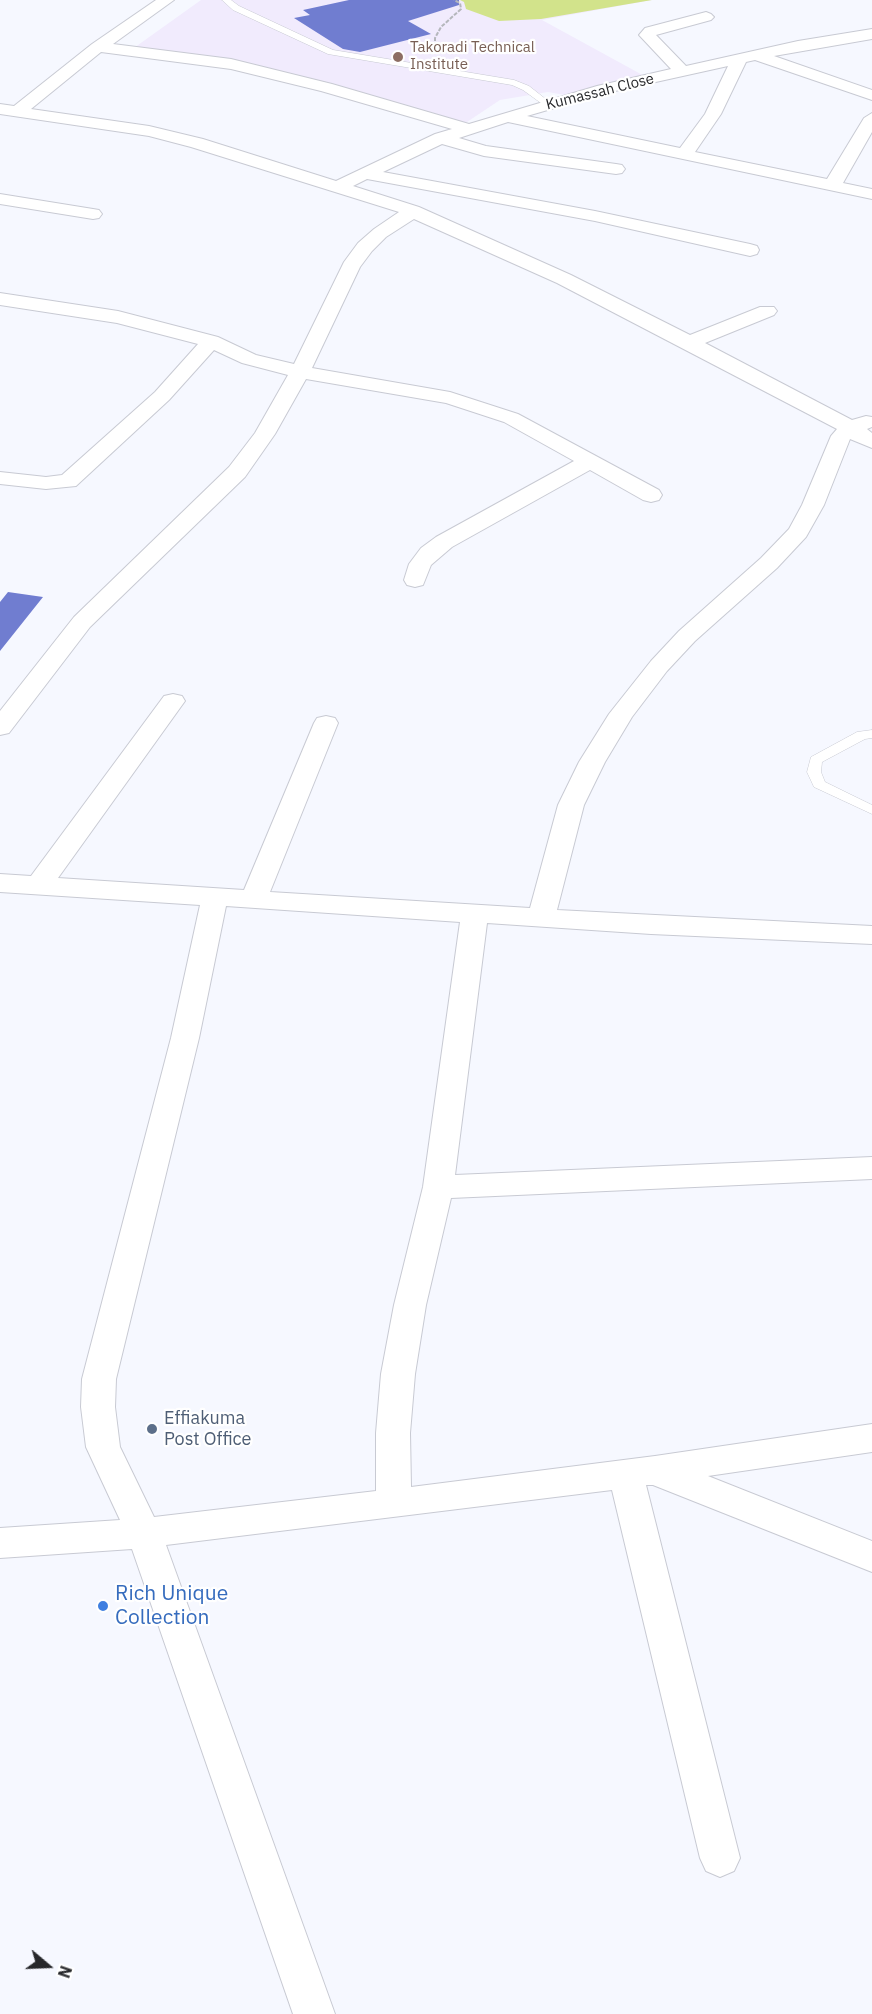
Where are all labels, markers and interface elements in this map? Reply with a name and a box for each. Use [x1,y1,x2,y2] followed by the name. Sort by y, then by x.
[410,39,535,74] place label: Takoradi Technical Institute
[391,50,405,64] marker: Takoradi Technical Institute
[544,70,656,114] street label: Kumassah Close
[164,1408,251,1450] place label: Effiakuma Post Office
[145,1422,159,1436] marker: Effiakuma Post Office
[115,1581,228,1631] place label: Rich Unique Collection
[96,1599,110,1613] marker: Rich Unique Collection
[18,1936,78,1996] north arrow
[54,1963,76,1981] text: N

